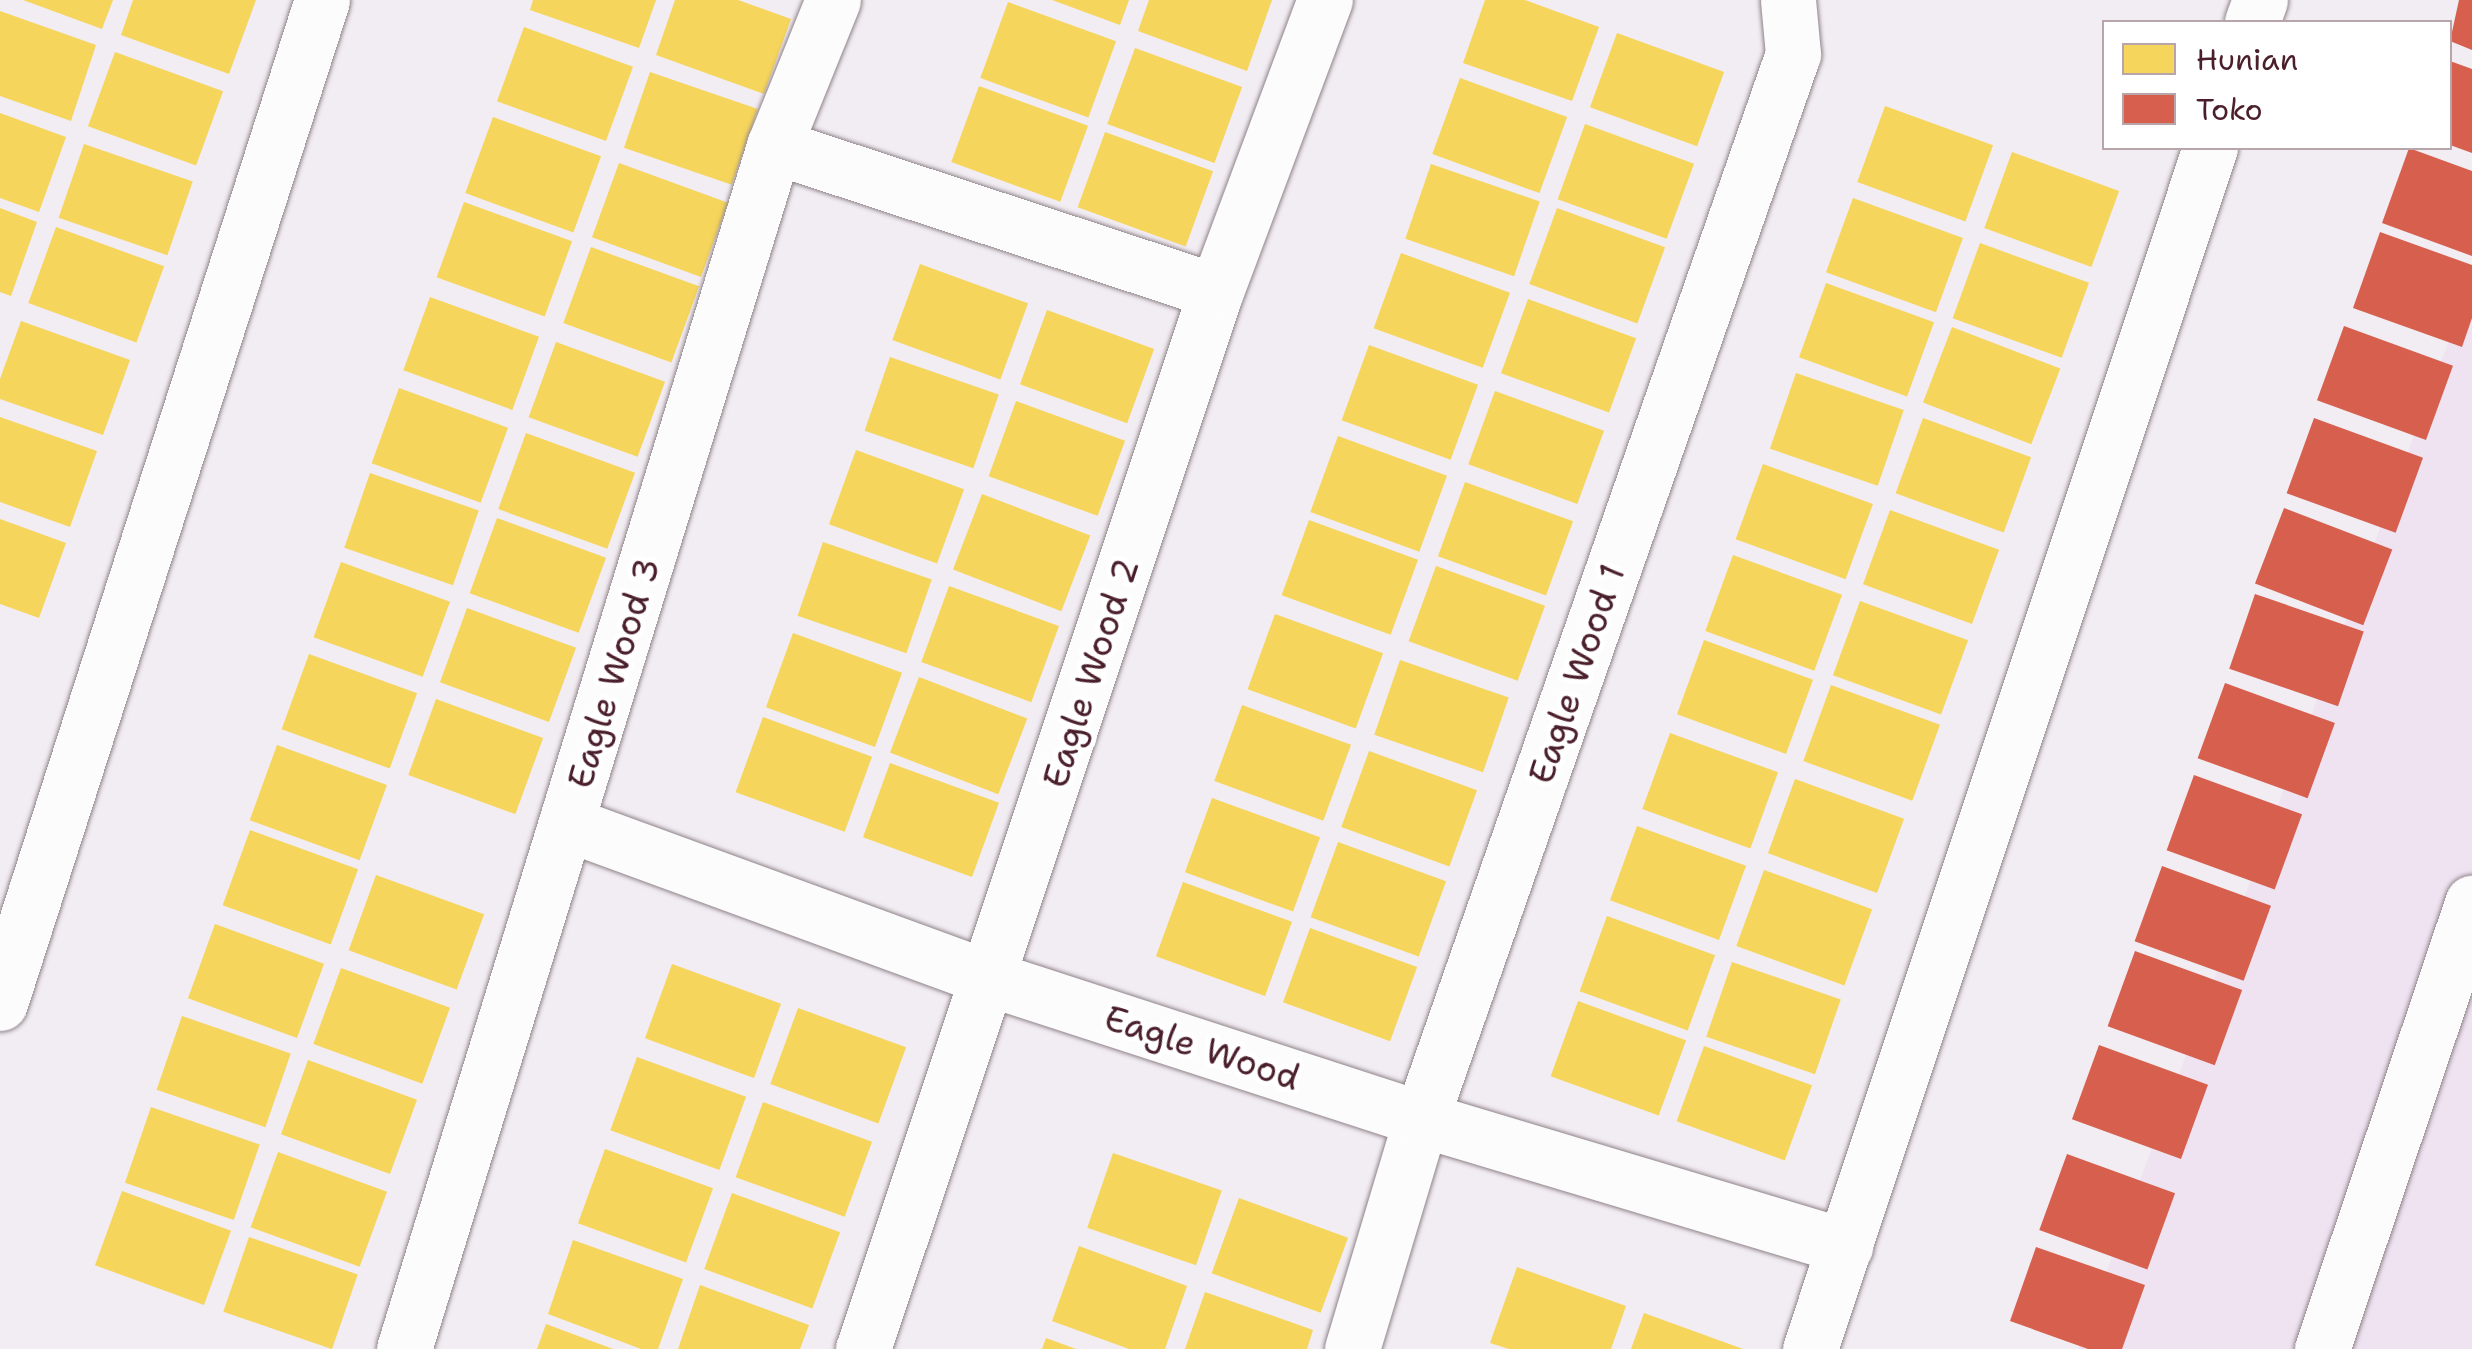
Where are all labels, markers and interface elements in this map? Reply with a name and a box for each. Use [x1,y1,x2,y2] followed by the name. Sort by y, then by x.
[2102,20,2452,150] legend
[2196,39,2298,80] text: Hunian
[2196,89,2263,130] text: Toko
[559,553,669,793] street label: Eagle Wood 3
[1034,553,1148,793] street label: Eagle Wood 2
[1520,559,1634,789] street label: Eagle Wood 1
[1099,997,1305,1099] street label: Eagle Wood

